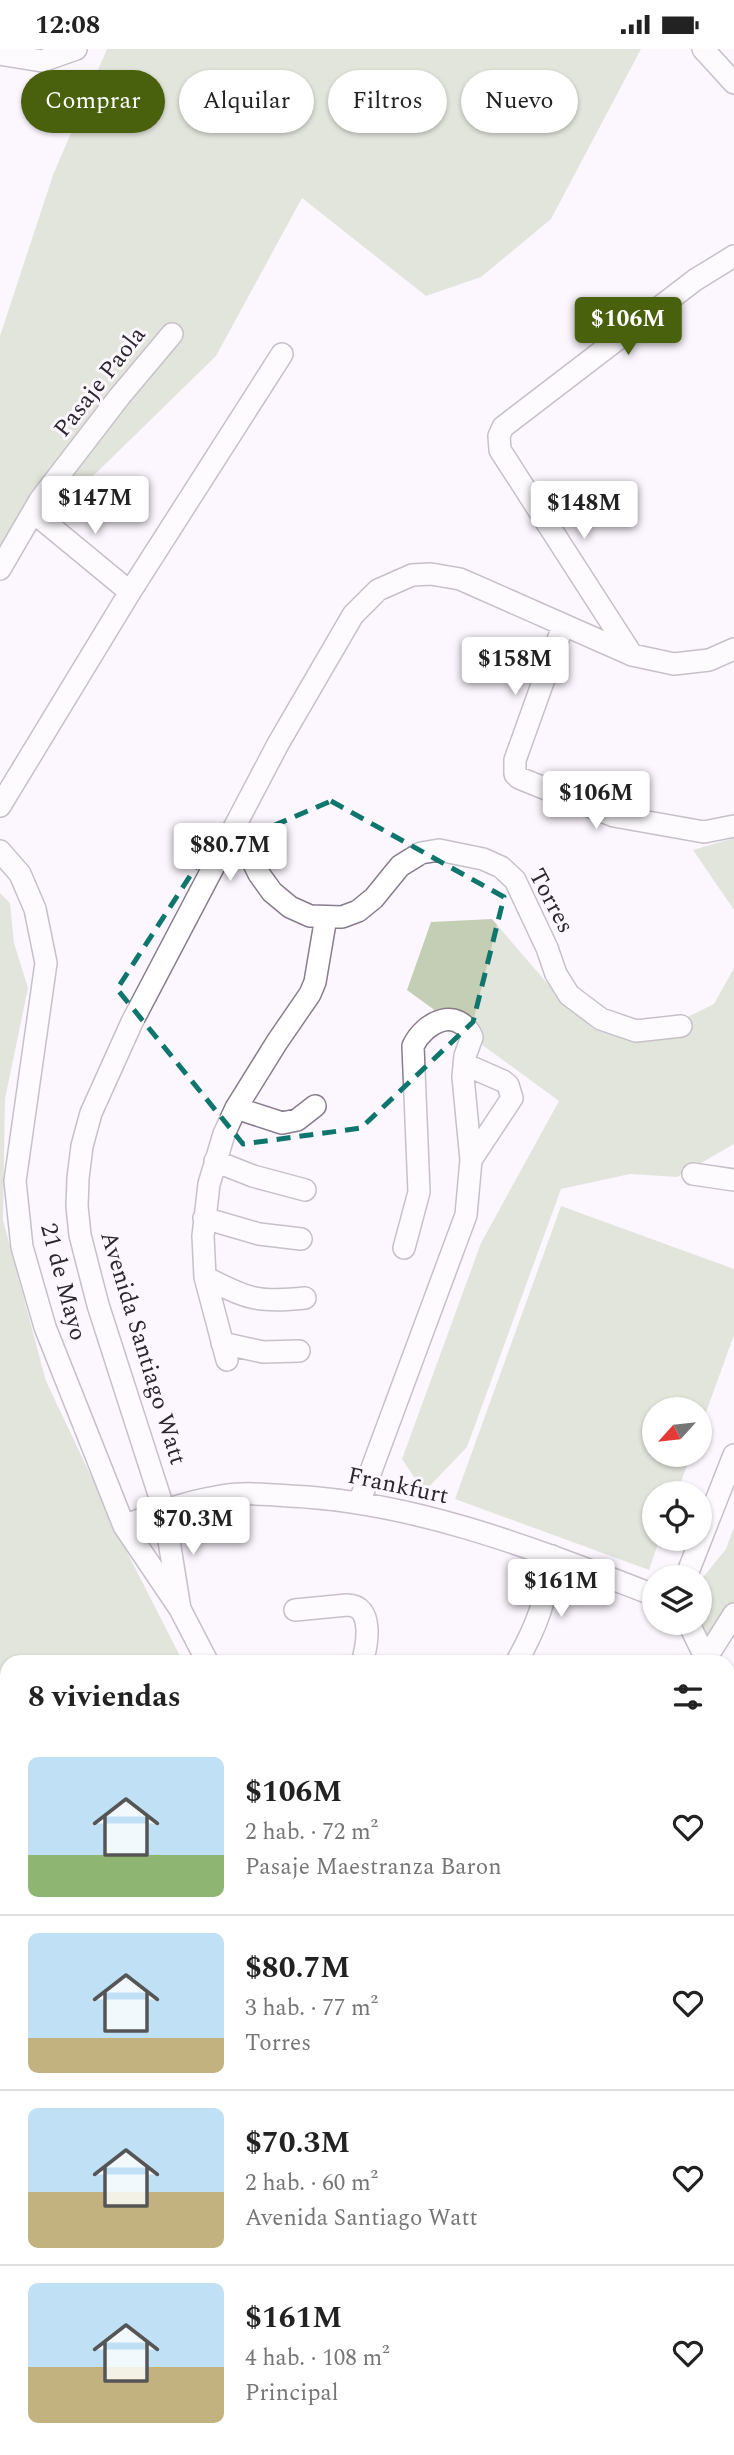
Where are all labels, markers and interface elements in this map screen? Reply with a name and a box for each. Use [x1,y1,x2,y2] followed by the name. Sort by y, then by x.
[35,5,100,45] text: 12:08
[21,70,165,133] chip: Comprar
[179,70,314,133] chip: Alquilar
[328,70,447,133] chip: Filtros
[461,70,578,133] chip: Nuevo
[579,297,677,357] pin: $106M
[591,302,665,337] text: $106M
[45,319,155,445] street label: Pasaje Paola
[46,477,144,536] pin: $147M
[58,481,132,516] text: $147M
[535,482,633,541] pin: $148M
[547,486,621,521] text: $148M
[466,637,564,697] pin: $158M
[478,642,552,677] text: $158M
[547,771,645,831] pin: $106M
[559,776,633,811] text: $106M
[173,823,287,883] pin: $80.7M
[190,828,270,863] text: $80.7M
[519,862,583,940] street label: Torres
[30,1219,96,1345] street label: 21 de Mayo
[90,1227,196,1469] street label: Avenida Santiago Watt
[642,1397,712,1467] north arrow
[642,1397,712,1635] map controls
[344,1458,452,1514] street label: Frankfurt
[642,1481,712,1551] button: locate
[136,1497,250,1557] pin: $70.3M
[153,1502,233,1537] text: $70.3M
[512,1559,610,1619] pin: $161M
[524,1564,598,1599] text: $161M
[642,1565,712,1635] button: layers
[28,1674,181,1720] text: 8 viviendas
[669,1678,707,1716] icon: filters
[245,1769,342,1815] text: $106M
[84,1785,168,1869] icon: home
[669,1808,707,1846] icon: heart
[245,1815,378,1850] text: 2 hab. · 72 m²
[245,1850,502,1885] text: Pasaje Maestranza Baron
[245,1945,350,1991] text: $80.7M
[84,1961,168,2045] icon: home
[669,1984,707,2022] icon: heart
[245,1991,378,2026] text: 3 hab. · 77 m²
[245,2026,311,2061] text: Torres
[245,2120,350,2166] text: $70.3M
[84,2136,168,2220] icon: home
[669,2159,707,2197] icon: heart
[245,2166,378,2201] text: 2 hab. · 60 m²
[245,2201,478,2236] text: Avenida Santiago Watt
[245,2295,342,2341] text: $161M
[84,2311,168,2395] icon: home
[669,2334,707,2372] icon: heart
[245,2341,390,2376] text: 4 hab. · 108 m²
[245,2376,338,2411] text: Principal

